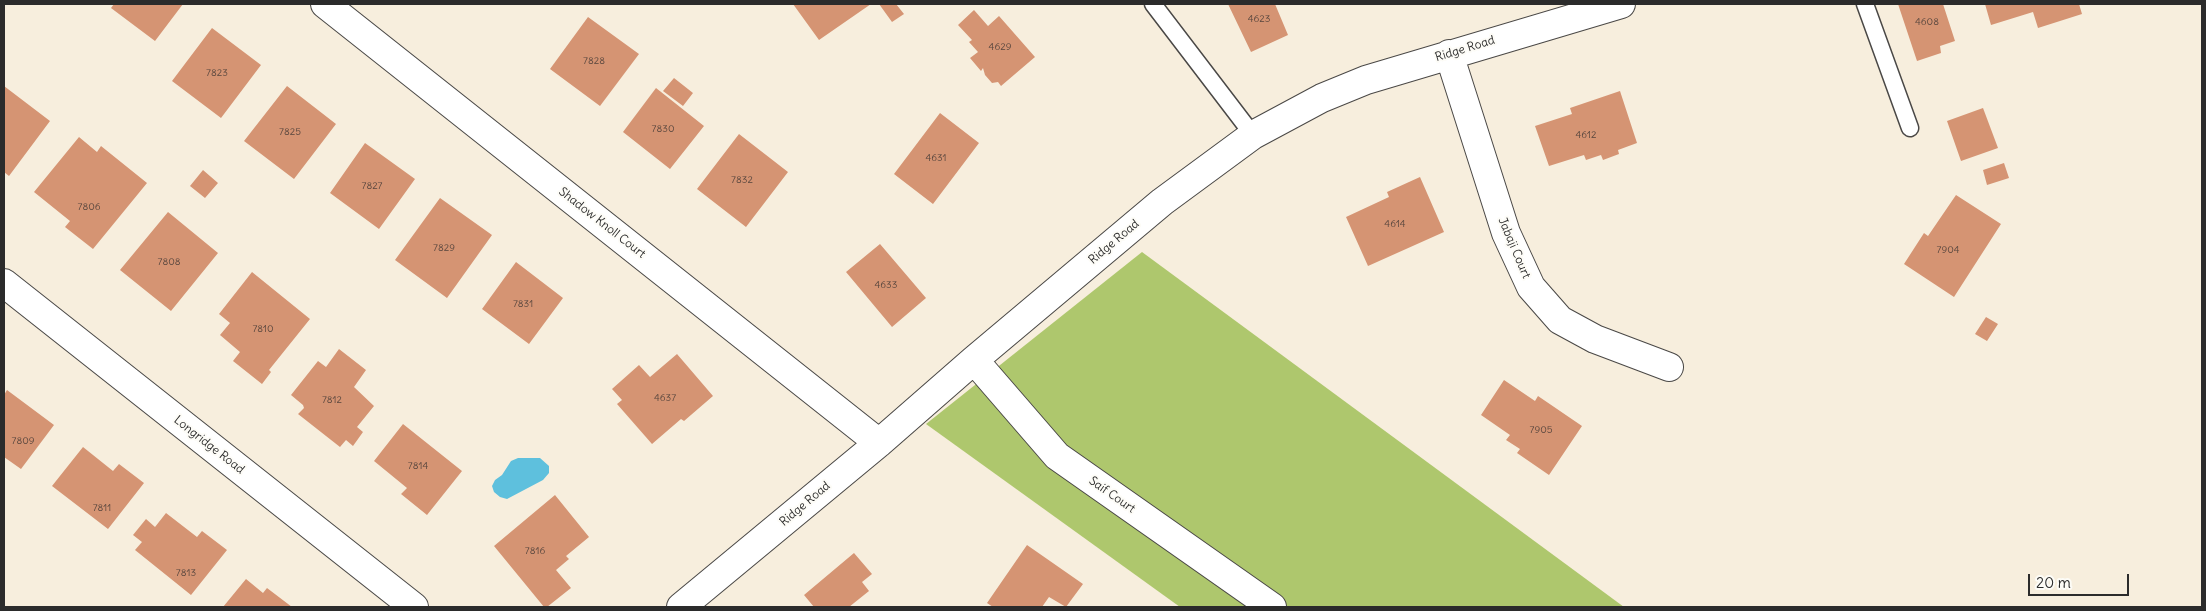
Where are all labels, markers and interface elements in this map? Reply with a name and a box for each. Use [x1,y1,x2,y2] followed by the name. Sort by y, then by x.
[1248,13,1270,25] house number: 4623
[1915,16,1939,28] house number: 4608
[1433,33,1497,65] street label: Ridge Road
[989,41,1011,53] house number: 4629
[583,55,605,67] house number: 7828
[206,67,228,79] house number: 7823
[652,123,674,135] house number: 7830
[279,126,301,138] house number: 7825
[1576,129,1596,141] house number: 4612
[925,152,947,164] house number: 4631
[731,174,753,186] house number: 7832
[361,180,383,192] house number: 7827
[556,185,648,261] street label: Shadow Knoll Court
[77,201,101,213] house number: 7806
[1495,215,1533,281] street label: Jabaji Court
[1086,217,1142,267] street label: Ridge Road
[1384,218,1406,230] house number: 4614
[433,242,455,254] house number: 7829
[1936,244,1960,256] house number: 7904
[158,256,180,268] house number: 7808
[875,279,897,291] house number: 4633
[513,298,533,310] house number: 7831
[252,323,274,335] house number: 7810
[654,392,676,404] house number: 4637
[322,394,342,406] house number: 7812
[171,413,247,477] street label: Longridge Road
[1530,424,1552,436] house number: 7905
[12,435,34,447] house number: 7809
[408,460,428,472] house number: 7814
[1086,474,1138,516] street label: Saif Court
[777,479,833,529] street label: Ridge Road
[93,502,111,514] house number: 7811
[525,545,545,557] house number: 7816
[2031,564,2132,596] scale bar
[176,567,196,579] house number: 7813
[2036,573,2071,592] text: 20 m

